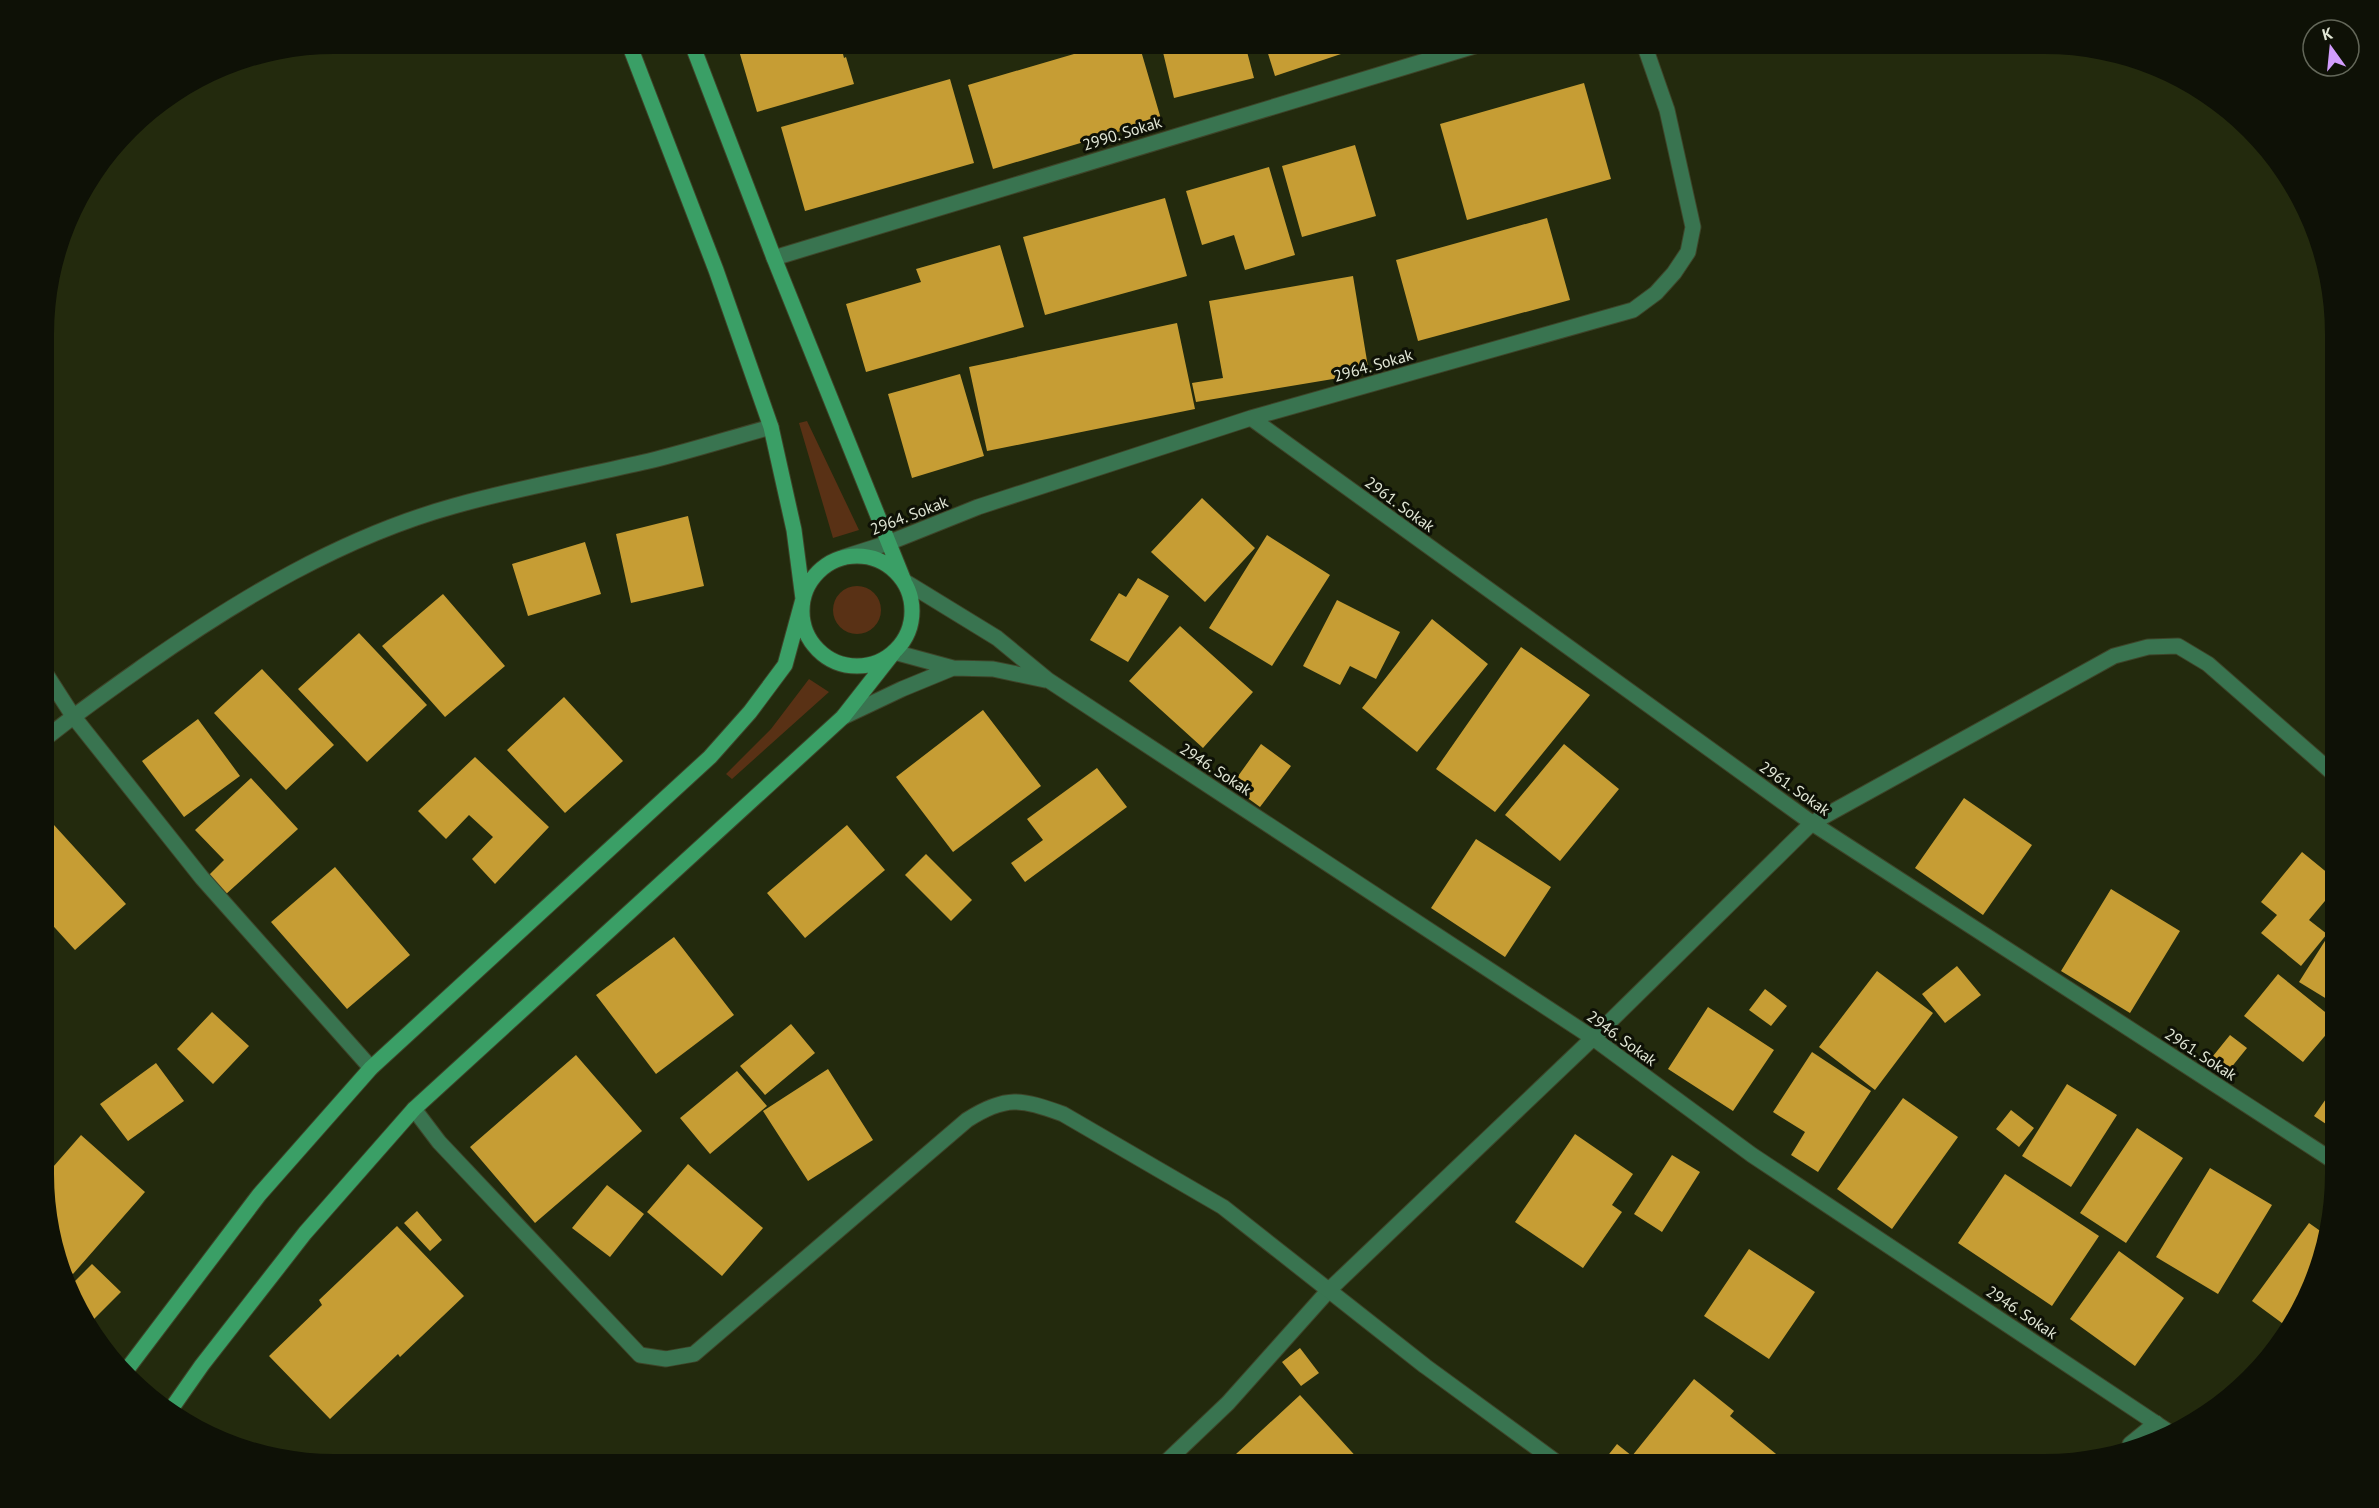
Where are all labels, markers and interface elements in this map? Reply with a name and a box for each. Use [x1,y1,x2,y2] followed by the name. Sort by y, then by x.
[2301,18,2361,78] north arrow
[2320,23,2335,44] text: K
[1080,111,1164,155] street label: 2990. Sokak
[1331,344,1415,386] street label: 2964. Sokak
[1361,472,1439,536] street label: 2961. Sokak
[867,491,951,539] street label: 2964. Sokak
[1176,738,1256,800] street label: 2946. Sokak
[1756,756,1834,820] street label: 2961. Sokak
[1583,1006,1661,1070] street label: 2946. Sokak
[2161,1023,2241,1085] street label: 2961. Sokak
[1983,1281,2062,1343] street label: 2946. Sokak

